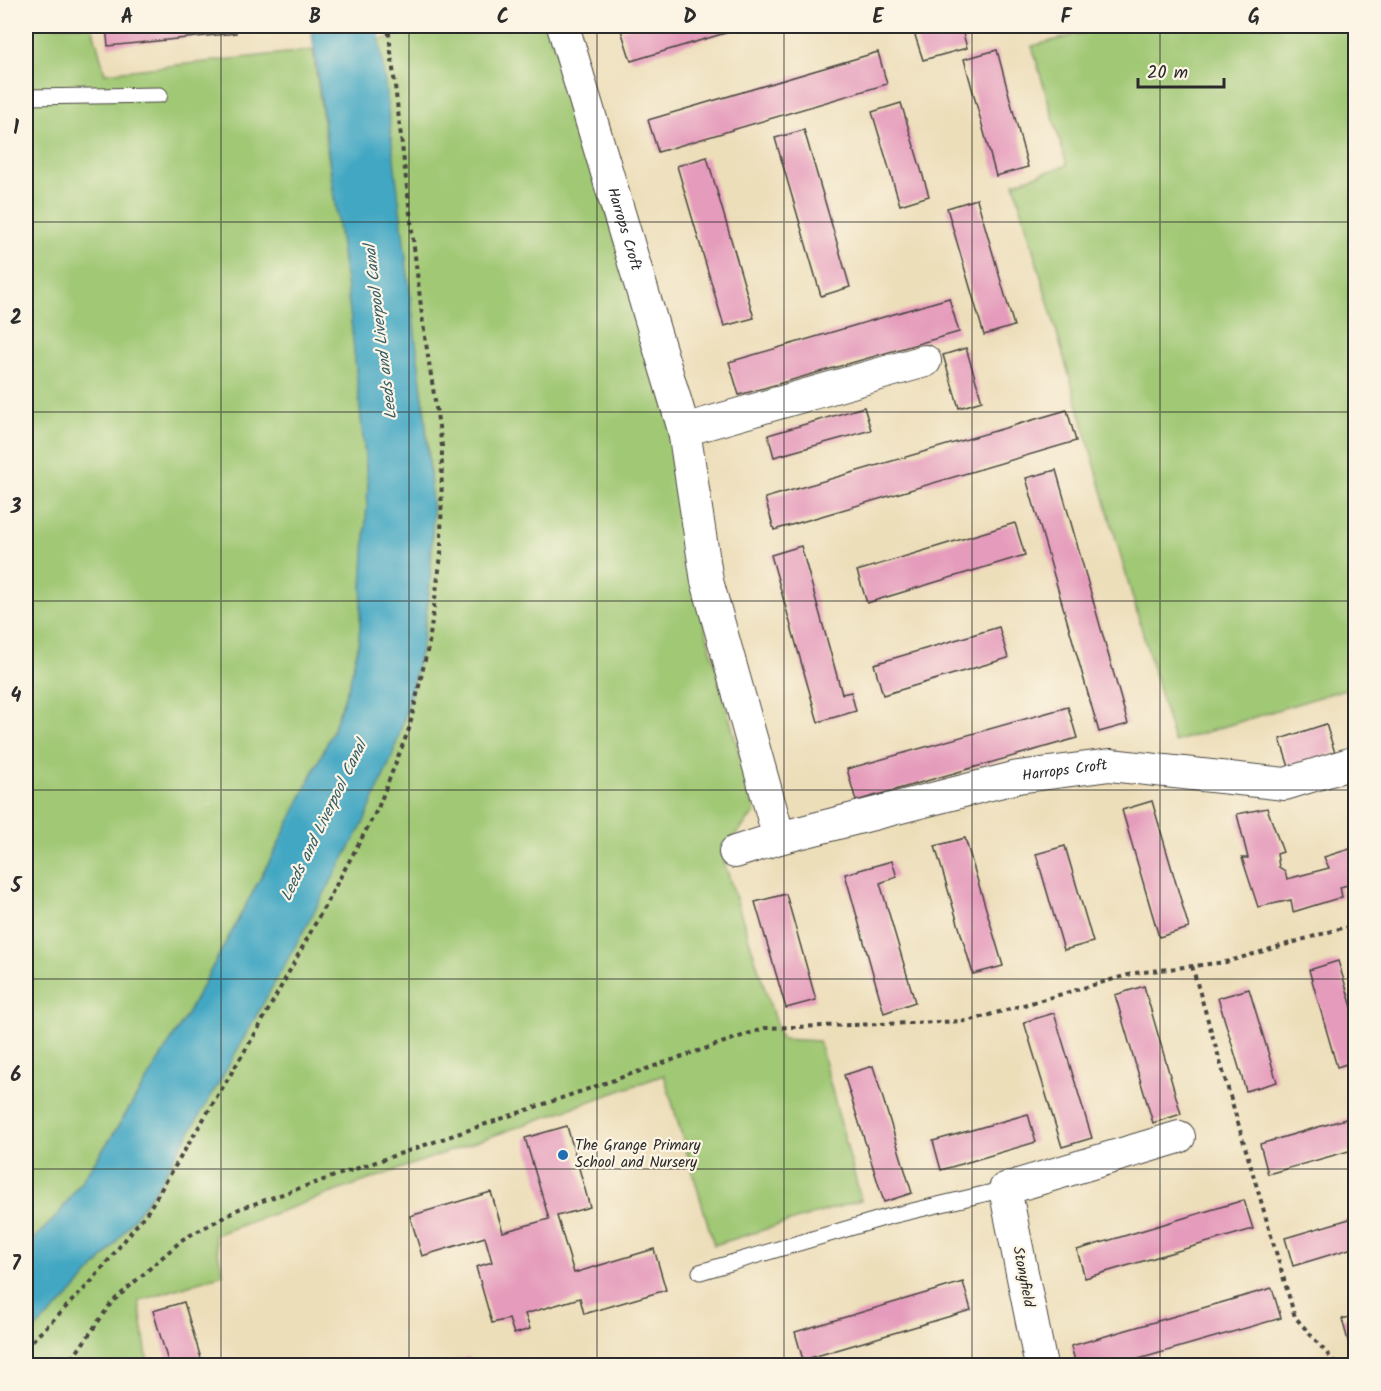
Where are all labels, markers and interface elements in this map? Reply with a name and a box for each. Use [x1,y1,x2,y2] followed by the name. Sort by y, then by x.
[121,2,133,34] text: A
[309,2,321,34] text: B
[497,2,509,34] text: C
[683,2,697,34] text: D
[872,2,884,34] text: E
[1061,2,1073,34] text: F
[1248,2,1260,34] text: G
[1138,51,1224,89] scale bar
[1147,59,1188,88] text: 20 m
[13,113,19,145] text: 1
[600,185,648,274] street label: Harrops Croft
[357,240,404,421] water label: Leeds and Liverpool Canal
[10,303,22,335] text: 2
[10,492,22,524] text: 3
[11,681,22,713] text: 4
[274,734,375,906] water label: Leeds and Liverpool Canal
[1021,753,1109,788] street label: Harrops Croft
[10,871,23,903] text: 5
[11,1060,22,1092] text: 6
[575,1134,702,1175] place label: The Grange Primary School and Nursery
[556,1148,570,1162] marker: The Grange Primary School and Nursery
[1005,1245,1041,1310] street label: Stonyfield
[11,1249,21,1281] text: 7

